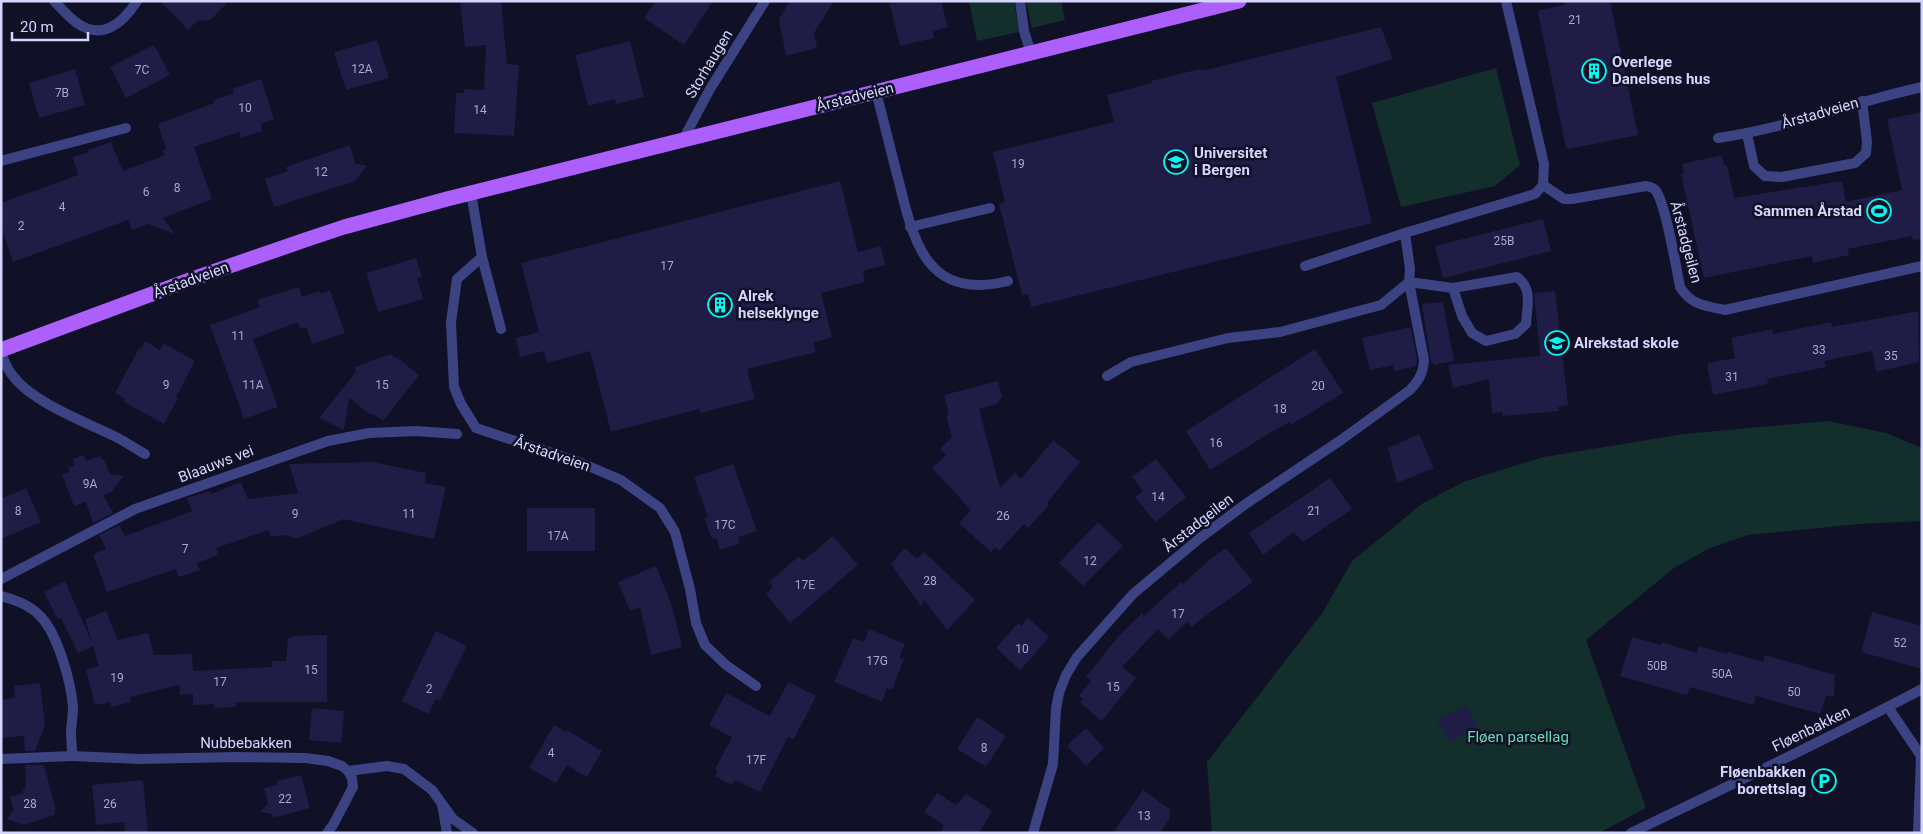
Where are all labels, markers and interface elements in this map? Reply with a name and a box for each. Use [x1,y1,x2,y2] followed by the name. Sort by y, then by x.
[12,10,89,42] scale bar
[1568,13,1582,27] house number: 21
[20,18,54,36] text: 20 m
[682,27,736,101] street label: Storhaugen
[1612,53,1711,88] place label: Overlege Danelsens hus
[1581,58,1607,84] building icon: Overlege Danelsens hus
[351,62,373,76] house number: 12A
[135,63,149,77] house number: 7C
[814,79,896,115] street label: Årstadveien
[55,86,69,100] house number: 7B
[1779,93,1861,133] street label: Årstadveien
[238,101,252,115] house number: 10
[473,103,487,117] house number: 14
[1194,144,1267,179] place label: Universitet i Bergen
[1163,149,1189,175] school or university icon: Universitet i Bergen
[1011,157,1025,171] house number: 19
[314,165,328,179] house number: 12
[174,181,181,195] house number: 8
[143,185,150,199] house number: 6
[1866,198,1892,224] sports icon: Sammen Årstad
[1666,199,1706,285] street label: Årstadgeilen
[59,200,66,214] house number: 4
[1754,202,1862,220] place label: Sammen Årstad
[18,219,25,233] house number: 2
[1494,234,1514,248] house number: 25B
[151,258,231,302] street label: Årstadveien
[660,259,674,273] house number: 17
[738,287,819,322] place label: Alrek helseklynge
[707,292,733,318] building icon: Alrek helseklynge
[231,329,245,343] house number: 11
[1544,330,1570,356] school or university icon: Alrekstad skole
[1574,334,1679,352] place label: Alrekstad skole
[1812,343,1826,357] house number: 33
[1884,349,1898,363] house number: 35
[1725,370,1739,384] house number: 31
[163,378,169,392] house number: 9
[242,378,264,392] house number: 11A
[375,378,389,392] house number: 15
[1311,379,1325,393] house number: 20
[1273,402,1287,416] house number: 18
[512,433,592,475] street label: Årstadveien
[1209,436,1223,450] house number: 16
[176,441,256,487] street label: Blaauws vei
[83,477,97,491] house number: 9A
[1151,490,1165,504] house number: 14
[1159,490,1237,556] street label: Årstadgeilen
[15,504,22,518] house number: 8
[1307,504,1321,518] house number: 21
[292,507,298,521] house number: 9
[402,507,416,521] house number: 11
[996,509,1010,523] house number: 26
[714,518,736,532] house number: 17C
[547,529,569,543] house number: 17A
[182,542,189,556] house number: 7
[1083,554,1097,568] house number: 12
[923,574,937,588] house number: 28
[795,578,815,592] house number: 17E
[1171,607,1185,621] house number: 17
[1893,636,1907,650] house number: 52
[1015,642,1029,656] house number: 10
[866,654,888,668] house number: 17G
[1647,659,1667,673] house number: 50B
[304,663,318,677] house number: 15
[1711,667,1733,681] house number: 50A
[110,671,124,685] house number: 19
[213,675,227,689] house number: 17
[1106,680,1120,694] house number: 15
[426,682,433,696] house number: 2
[1787,685,1801,699] house number: 50
[1769,702,1853,756] street label: Fløenbakken
[1467,728,1569,746] park label: Fløen parsellag
[200,734,292,752] street label: Nubbebakken
[981,741,988,755] house number: 8
[548,746,555,760] house number: 4
[746,753,766,767] house number: 17F
[1720,763,1806,798] place label: Fløenbakken borettslag
[1811,768,1837,794] parking icon: Fløenbakken borettslag
[278,792,292,806] house number: 22
[23,797,37,811] house number: 28
[103,797,117,811] house number: 26
[1137,809,1151,823] house number: 13

